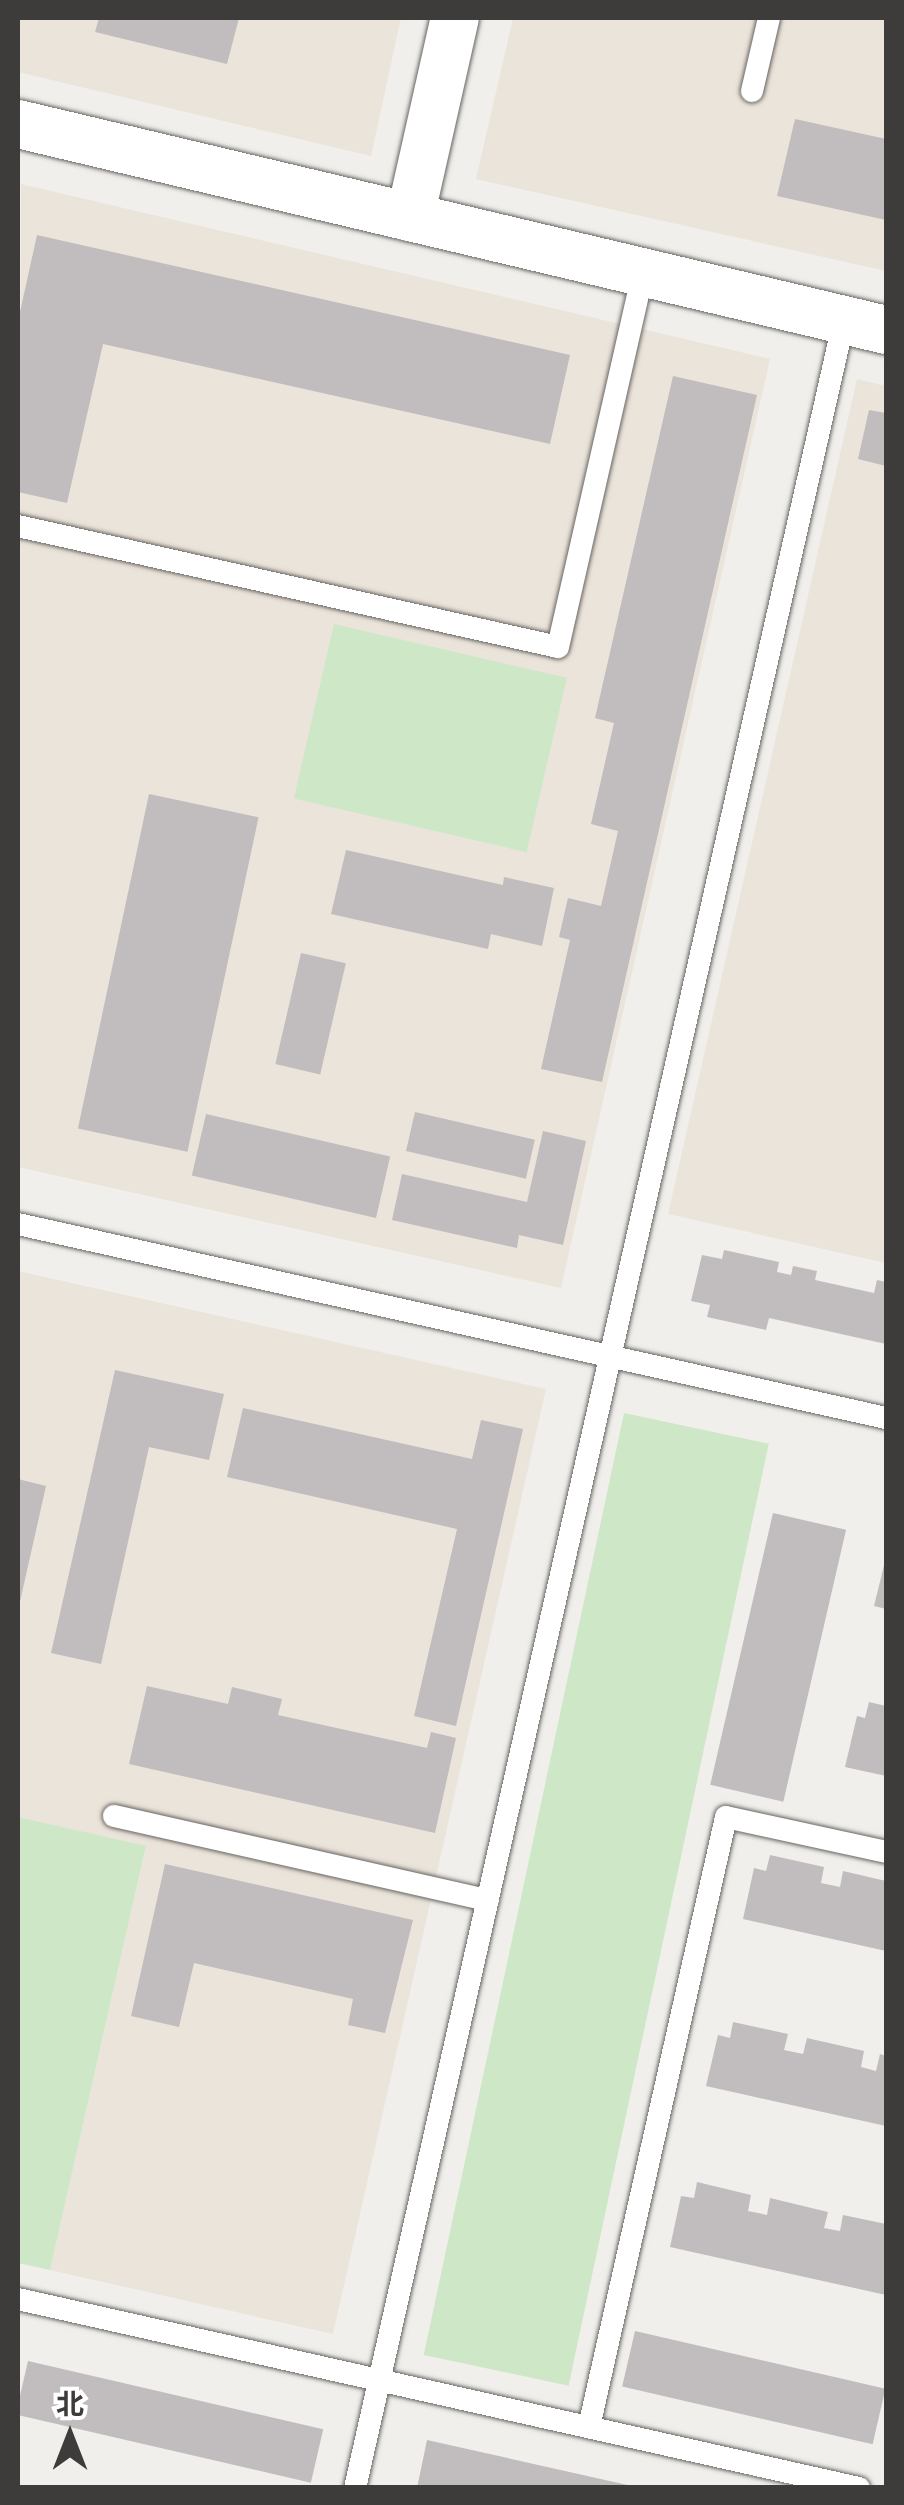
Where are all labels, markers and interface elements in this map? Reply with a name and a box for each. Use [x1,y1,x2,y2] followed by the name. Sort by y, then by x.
[20,2385,120,2485] north arrow
[56,2388,84,2422] text: 北

